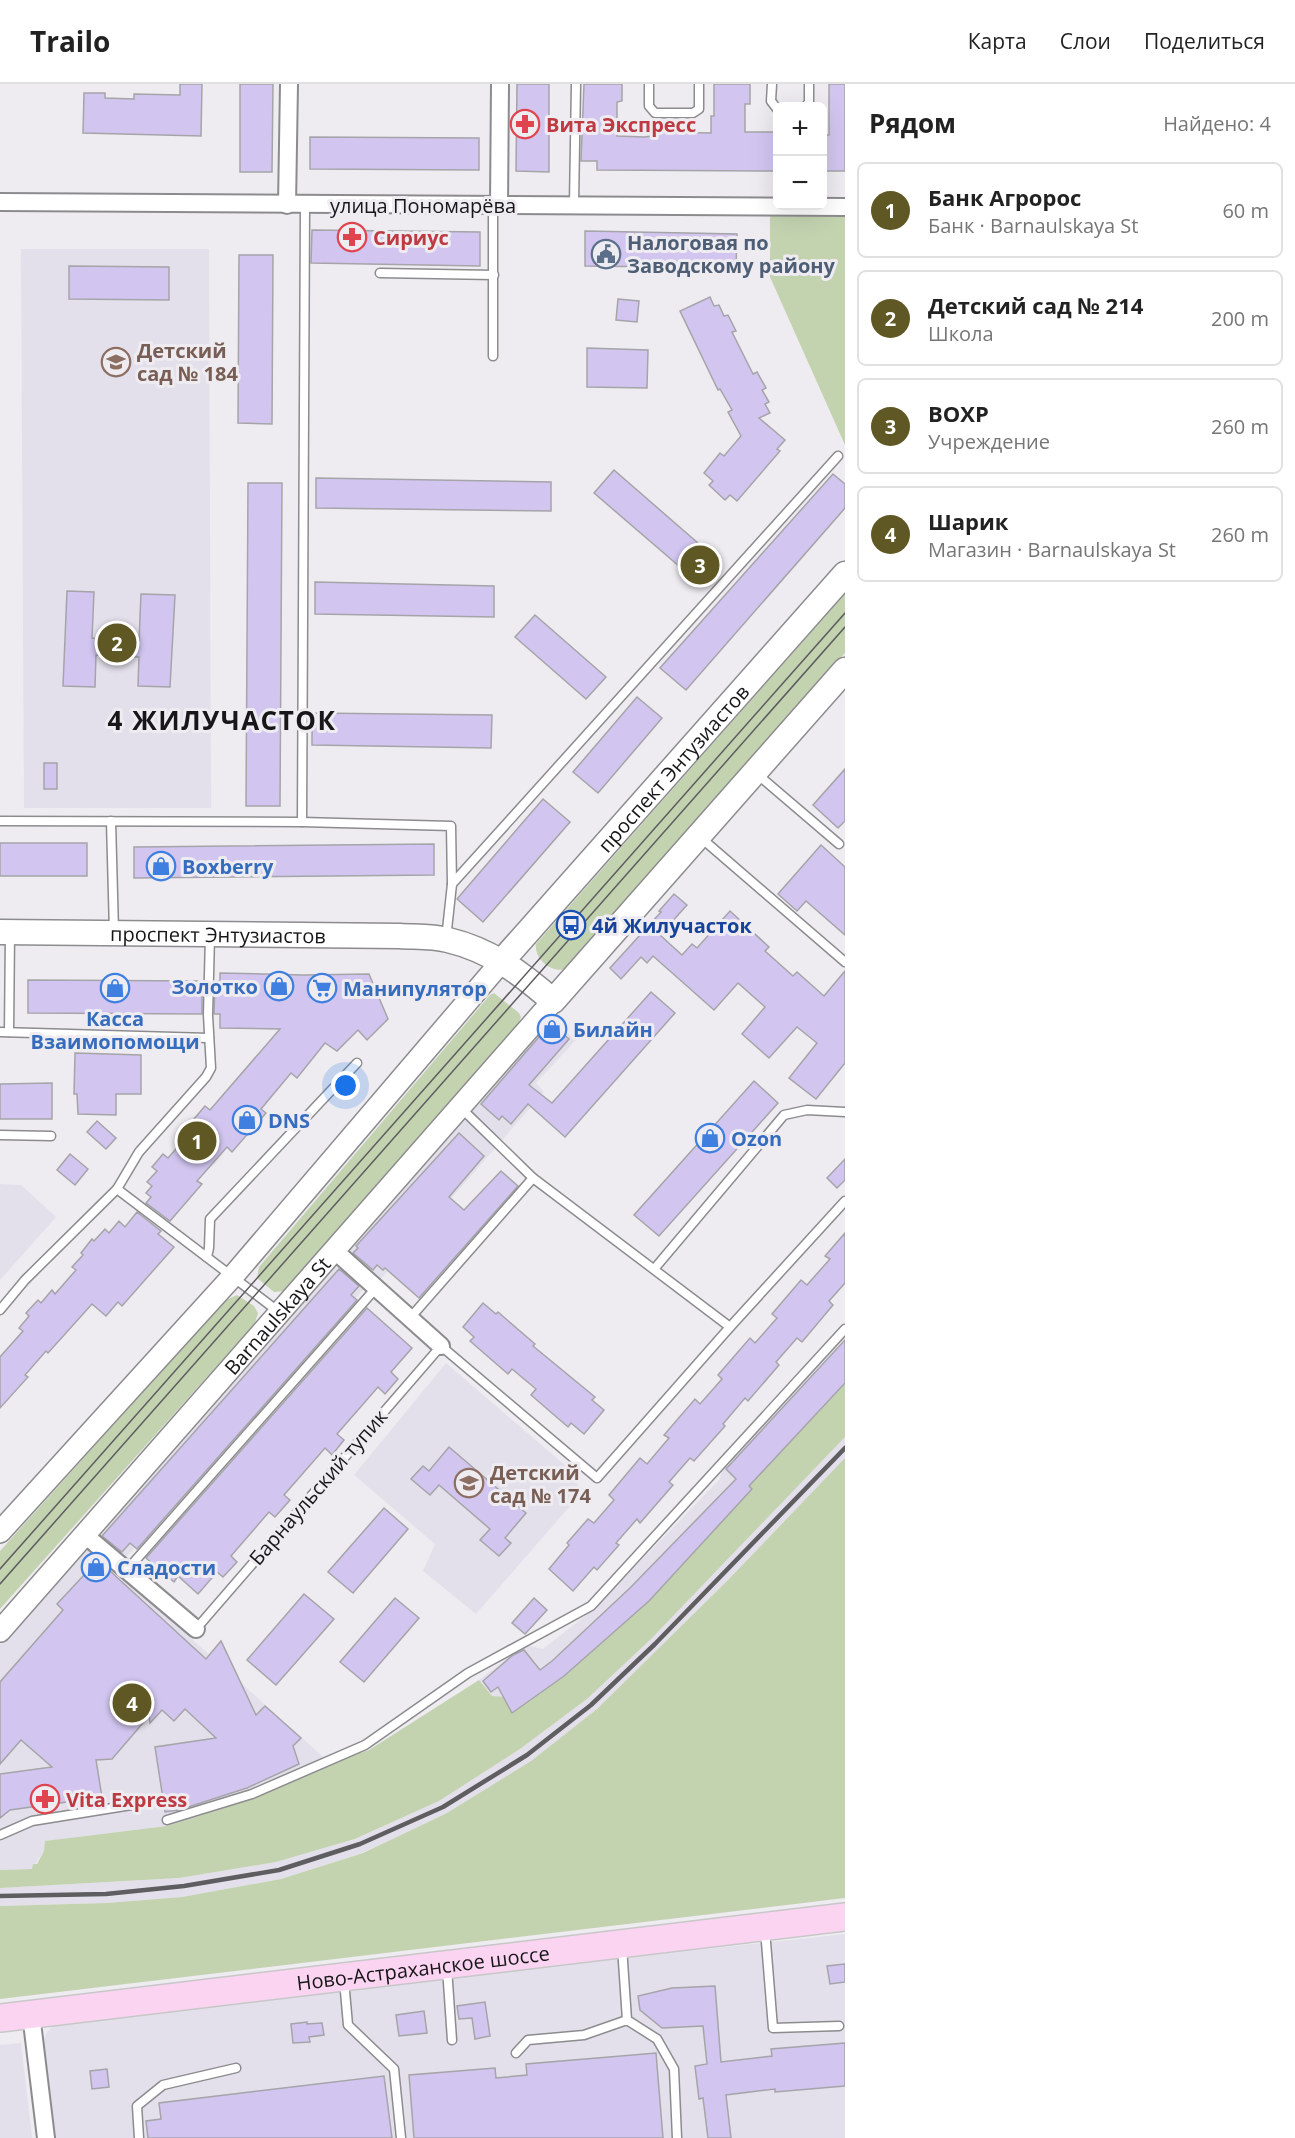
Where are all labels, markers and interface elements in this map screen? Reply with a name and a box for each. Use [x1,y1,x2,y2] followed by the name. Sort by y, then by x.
[30,22,110,60] text: Trailo
[968,27,1027,55] text: Карта
[1060,27,1111,55] text: Слои
[1144,27,1265,55] text: Поделиться
[773,102,827,210] map controls
[773,102,827,156] button: +
[869,105,956,141] text: Рядом
[509,108,541,140] pharmacy icon: Вита Экспресс
[1163,110,1271,137] text: Найдено: 4
[546,111,696,138] place label: Вита Экспресс
[773,156,827,210] button: −
[928,182,1081,212] text: Банк Агророс
[330,192,516,219] street label: улица Пономарёва
[885,197,896,224] text: 1
[1222,197,1269,224] text: 60 m
[928,212,1138,239] text: Банк · Barnaulskaya St
[336,221,368,253] pharmacy icon: Сириус
[373,224,449,251] place label: Сириус
[627,229,836,279] place label: Налоговая по Заводскому району
[590,238,622,270] public building icon: Налоговая по Заводскому району
[928,290,1143,320] text: Детский сад № 214
[885,305,896,332] text: 2
[1211,305,1269,332] text: 200 m
[928,320,994,347] text: Школа
[137,337,238,387] place label: Детский сад № 184
[100,346,132,378] school or university icon: Детский сад № 184
[928,398,989,428] text: ВОХР
[885,413,896,440] text: 3
[1211,413,1269,440] text: 260 m
[928,428,1050,455] text: Учреждение
[928,506,1008,536] text: Шарик
[885,521,896,548] text: 4
[1211,521,1269,548] text: 260 m
[928,536,1176,563] text: Магазин · Barnaulskaya St
[680,542,720,588] pin: 3
[98,620,136,666] pin: 2
[592,678,755,858] street label: проспект Энтузиастов
[108,702,336,738] district label: 4 ЖИЛУЧАСТОК
[145,850,177,882] shop icon: Boxberry
[182,853,274,880] place label: Boxberry
[555,909,587,941] bus stop icon: 4й Жилучасток
[592,912,753,939] place label: 4й Жилучасток
[110,920,326,949] street label: проспект Энтузиастов
[263,970,295,1002] shop icon: Золотко
[99,972,131,1004] shop icon: Касса Взаимопомощи
[306,972,338,1004] supermarket icon: Манипулятор
[172,973,258,1000] place label: Золотко
[343,975,487,1002] place label: Манипулятор
[30,1005,200,1055] place label: Касса Взаимопомощи
[536,1013,568,1045] shop icon: Билайн
[573,1016,653,1043] place label: Билайн
[331,1071,360,1100] your location
[231,1104,263,1136] shop icon: DNS
[268,1107,310,1134] place label: DNS
[178,1118,216,1164] pin: 1
[694,1122,726,1154] shop icon: Ozon
[731,1125,782,1152] place label: Ozon
[218,1251,336,1380] street label: Barnaulskaya St
[243,1403,394,1571] street label: Барнаульский тупик
[490,1459,591,1509] place label: Детский сад № 174
[453,1467,485,1499] school or university icon: Детский сад № 174
[80,1551,112,1583] shop icon: Сладости
[117,1554,216,1581] place label: Сладости
[112,1680,152,1726] pin: 4
[29,1783,61,1815] pharmacy icon: Vita Express
[66,1786,187,1813] place label: Vita Express
[295,1939,551,1996] street label: Ново-Астраханское шоссе

